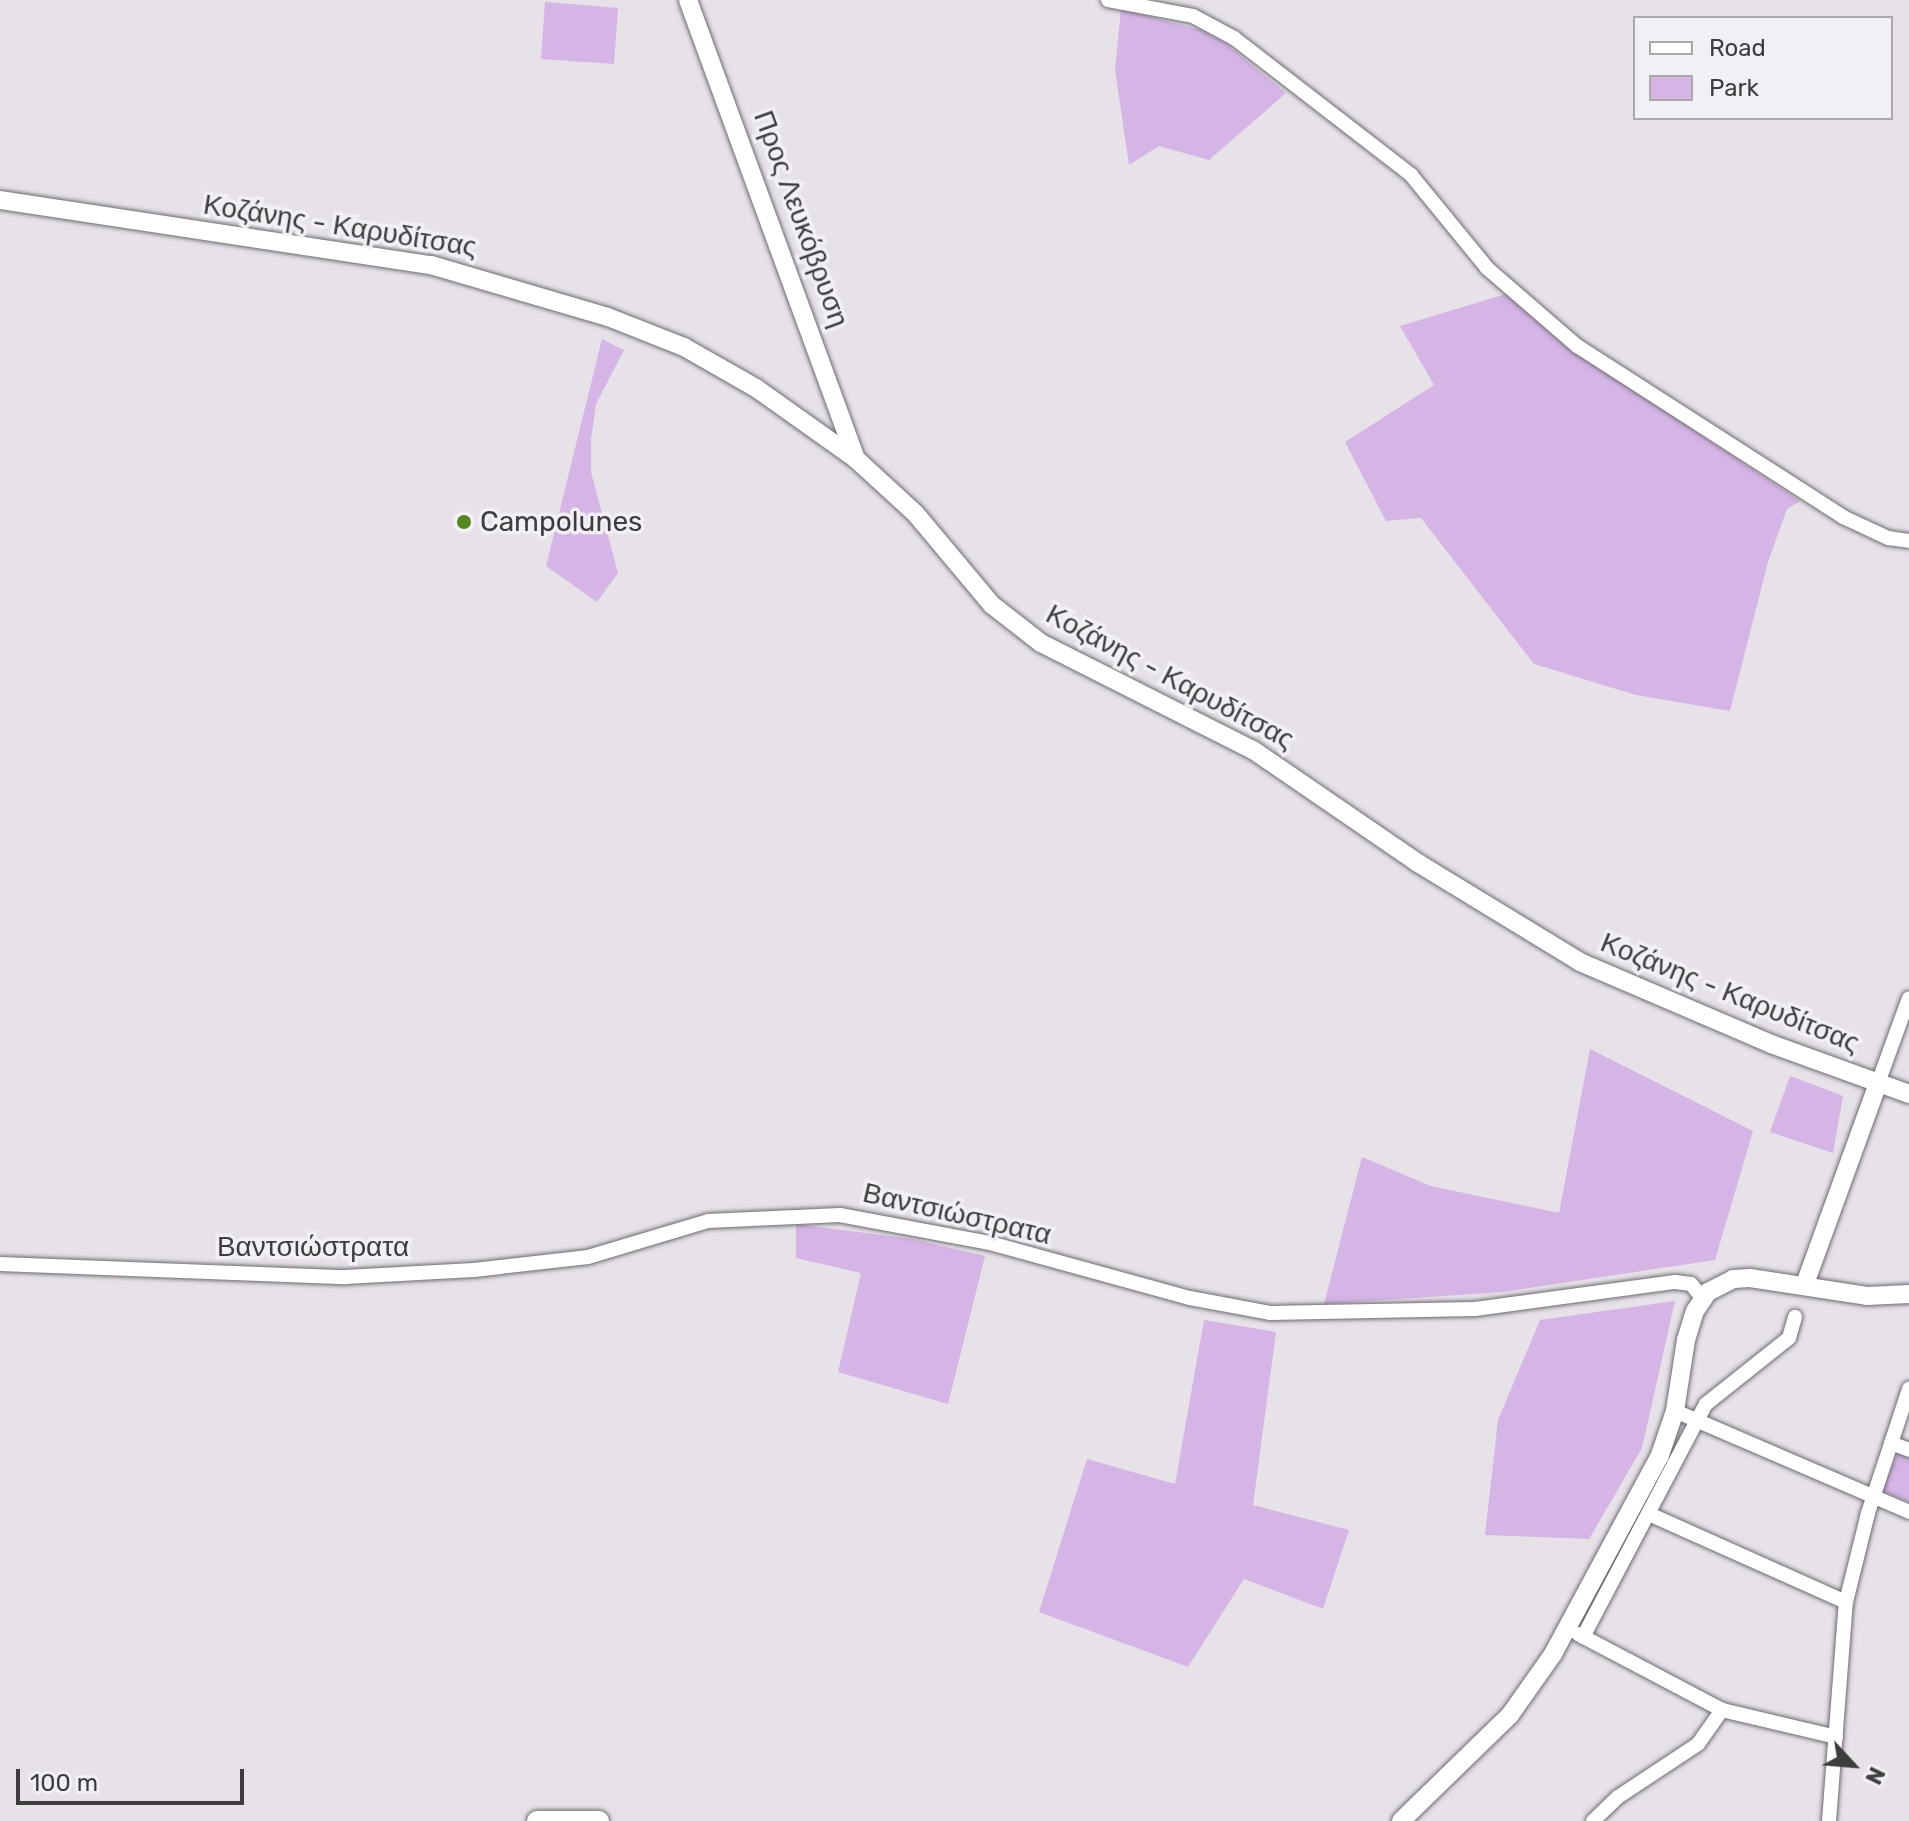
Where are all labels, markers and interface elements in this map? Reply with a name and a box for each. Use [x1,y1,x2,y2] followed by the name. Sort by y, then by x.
[1633,16,1893,120] legend
[1709,34,1766,62] text: Road
[1709,74,1759,102] text: Park
[746,106,856,332] street label: Προς Λευκόβρυση
[201,188,479,264] street label: Κοζάνης - Καρυδίτσας
[480,505,642,539] place label: Campolunes
[455,513,473,531] marker: Campolunes
[1040,597,1300,757] street label: Κοζάνης - Καρυδίτσας
[1596,926,1864,1060] street label: Κοζάνης - Καρυδίτσας
[860,1176,1054,1252] street label: Βαντσιώστρατα
[217,1230,409,1264] street label: Βαντσιώστρατα
[1813,1725,1893,1805] north arrow
[20,1753,248,1803] scale bar
[1859,1763,1891,1789] text: N
[30,1769,98,1797] text: 100 m

